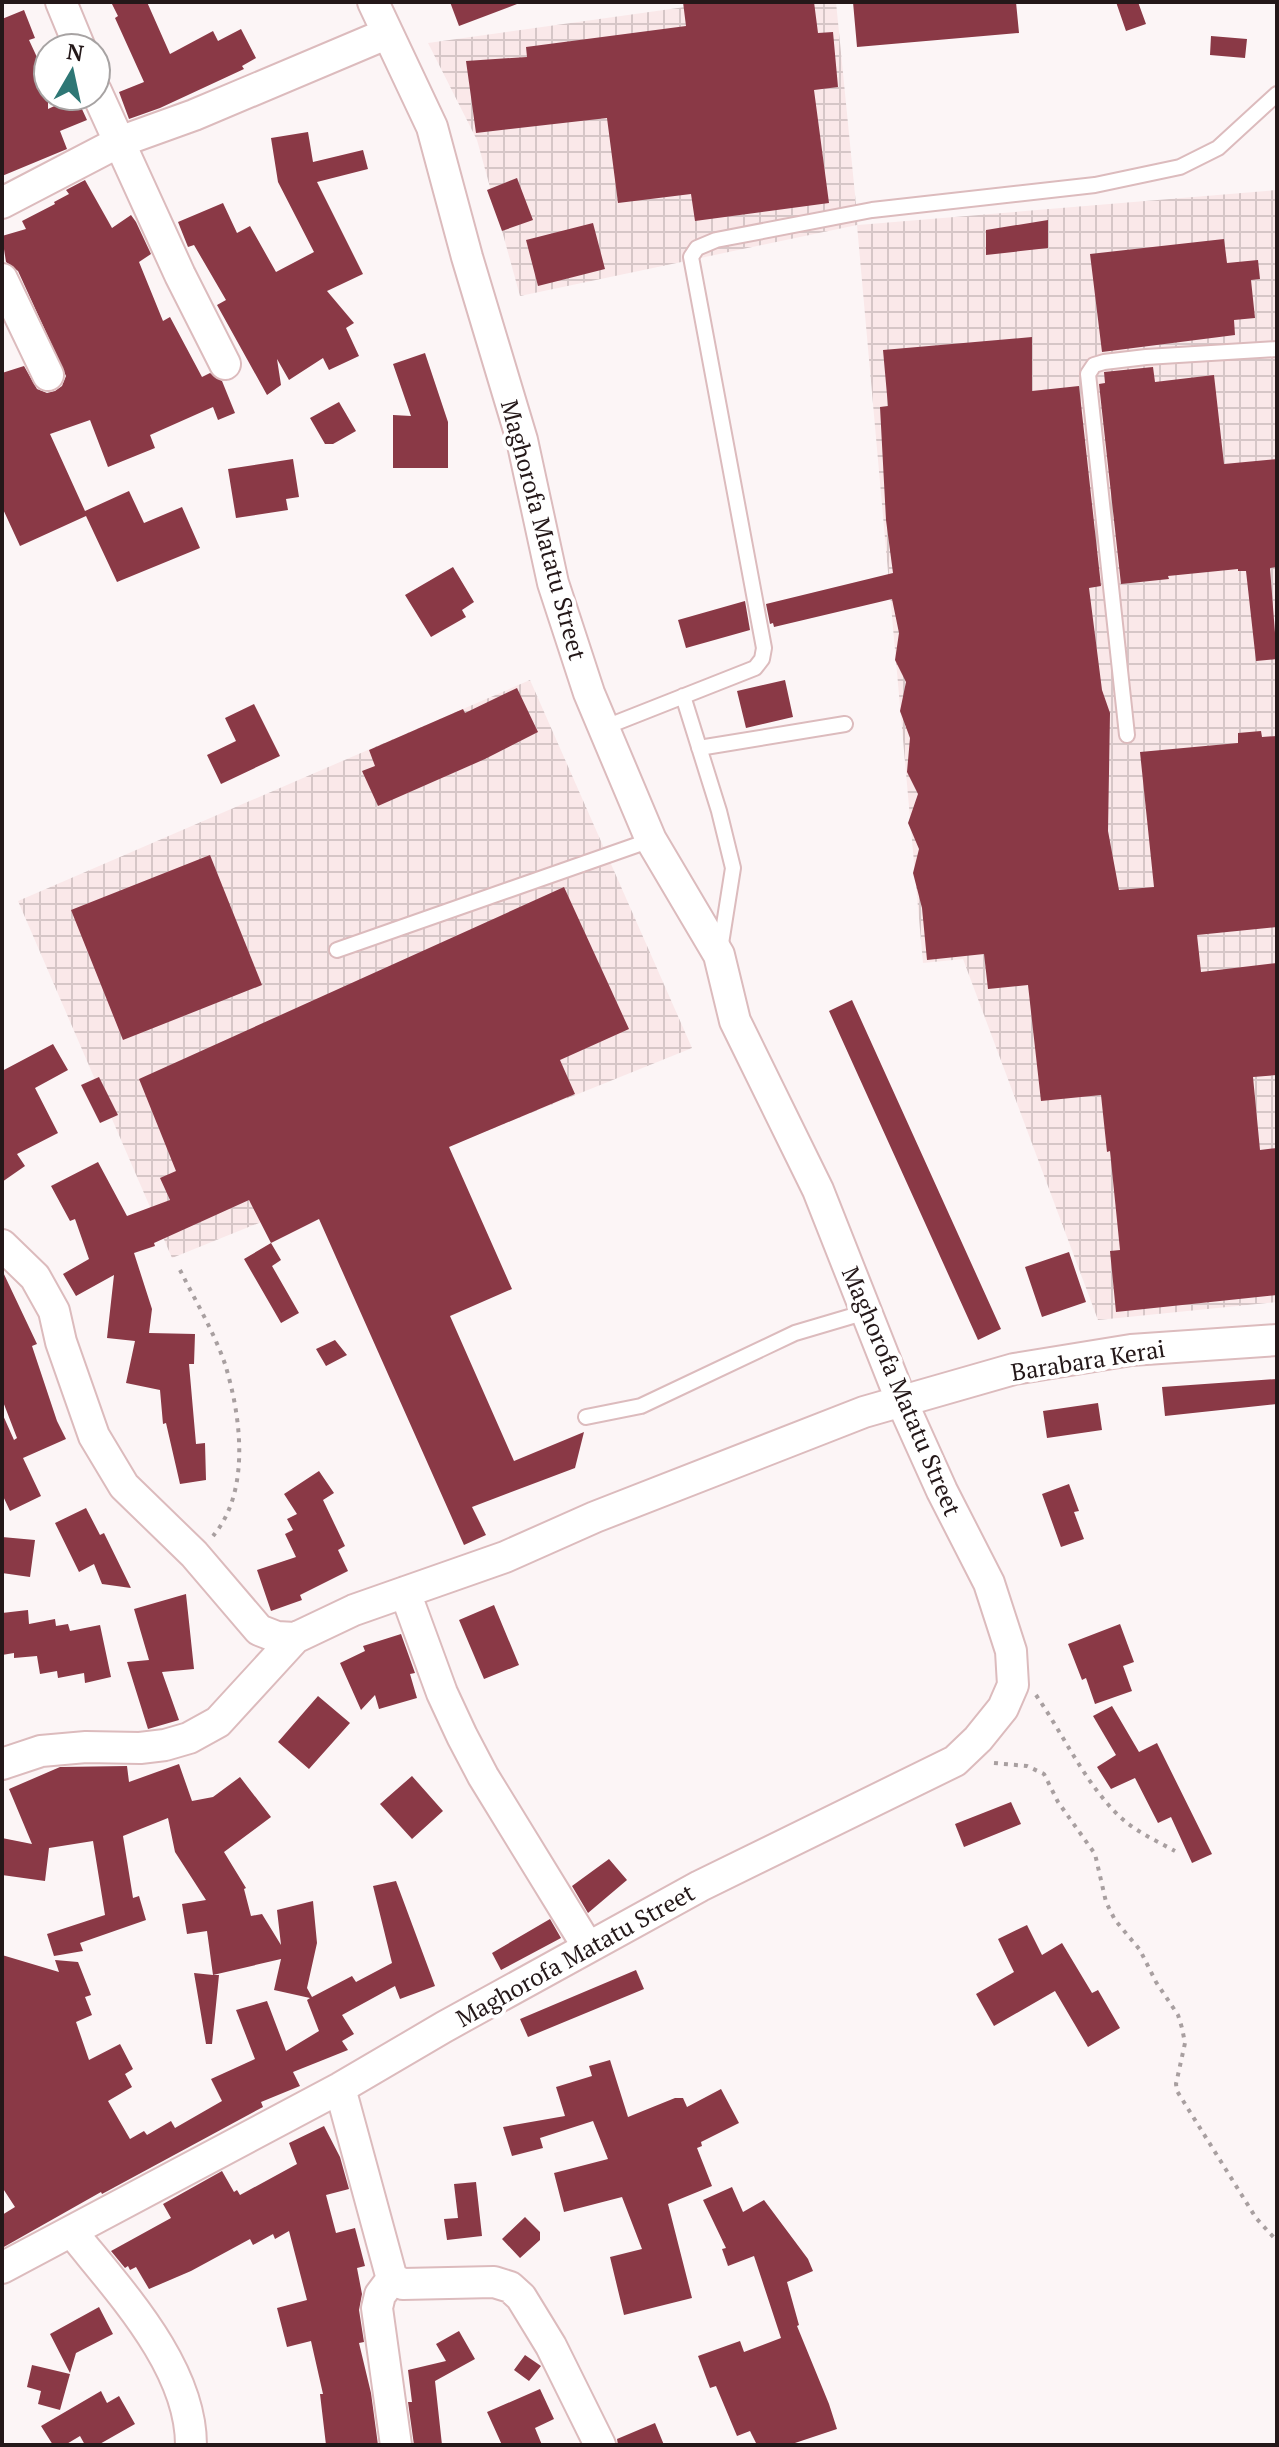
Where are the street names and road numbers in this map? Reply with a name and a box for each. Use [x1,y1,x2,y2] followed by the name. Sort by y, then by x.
[494,396,594,664] street label: Maghorofa Matatu Street
[835,1261,969,1521] street label: Maghorofa Matatu Street
[1009,1332,1167,1388] street label: Barabara Kerai
[450,1876,700,2034] street label: Maghorofa Matatu Street

